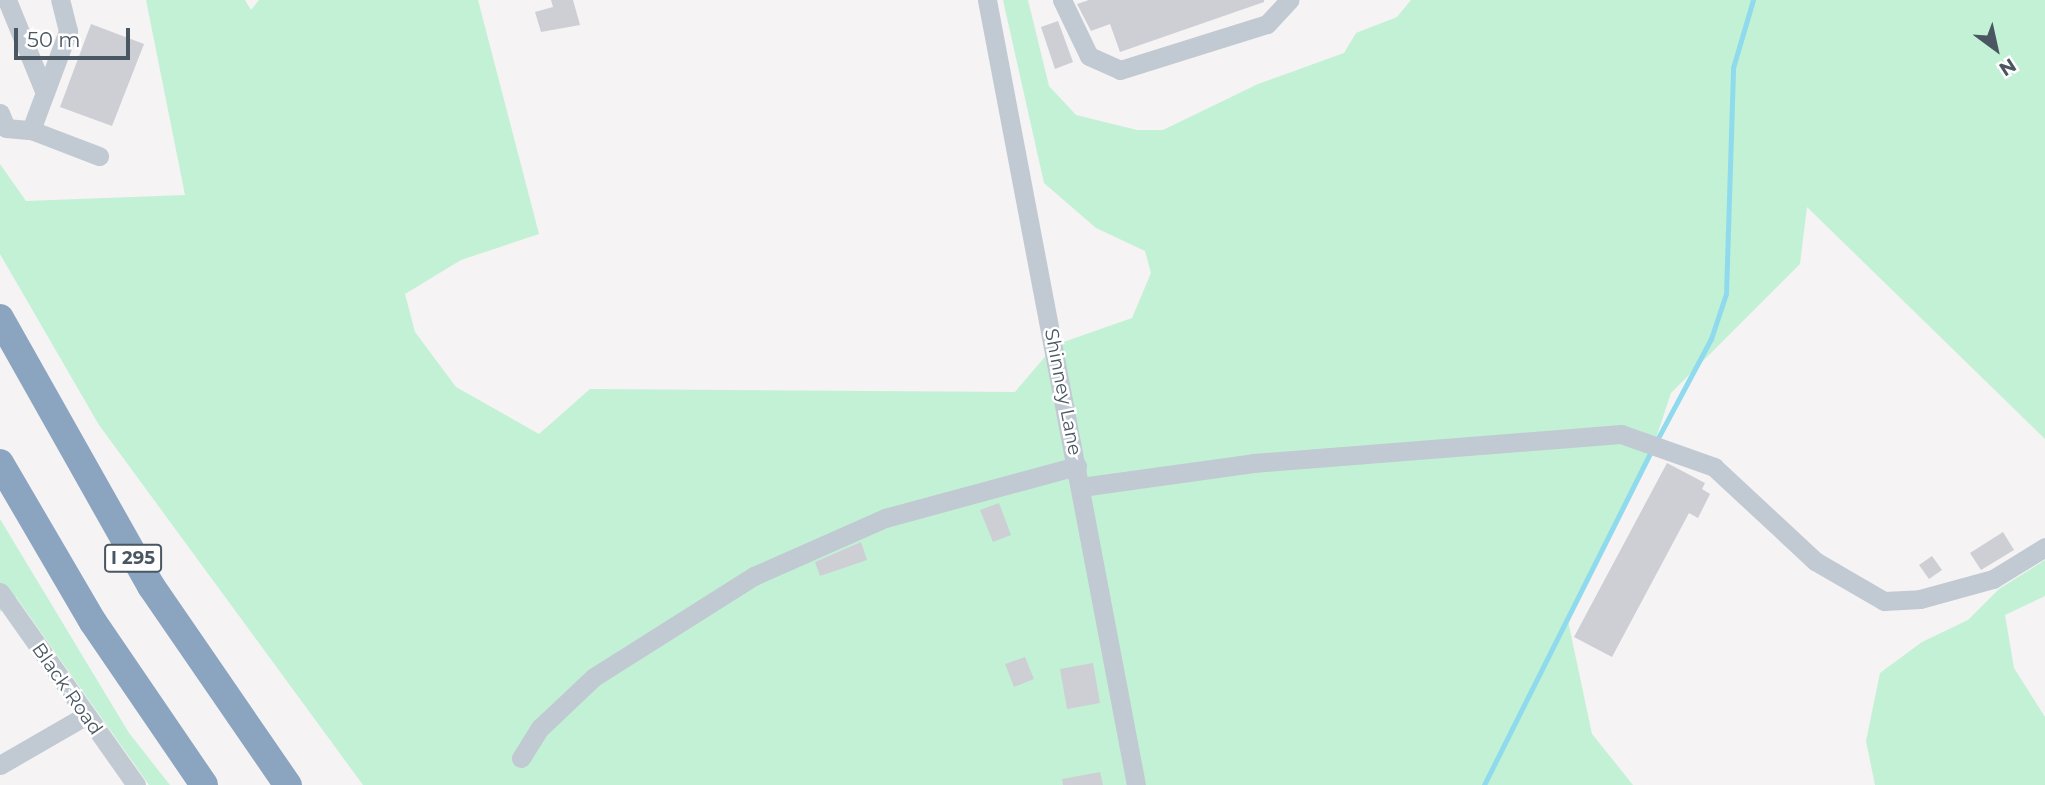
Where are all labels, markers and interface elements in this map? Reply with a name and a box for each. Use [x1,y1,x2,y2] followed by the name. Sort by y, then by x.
[18,14,133,58] scale bar
[1961,14,2031,84] north arrow
[27,27,81,52] text: 50 m
[1995,53,2020,81] text: N
[1040,327,1086,457] street label: Shinney Lane
[103,544,163,572] road number: I 295
[27,639,107,739] street label: Black Road

